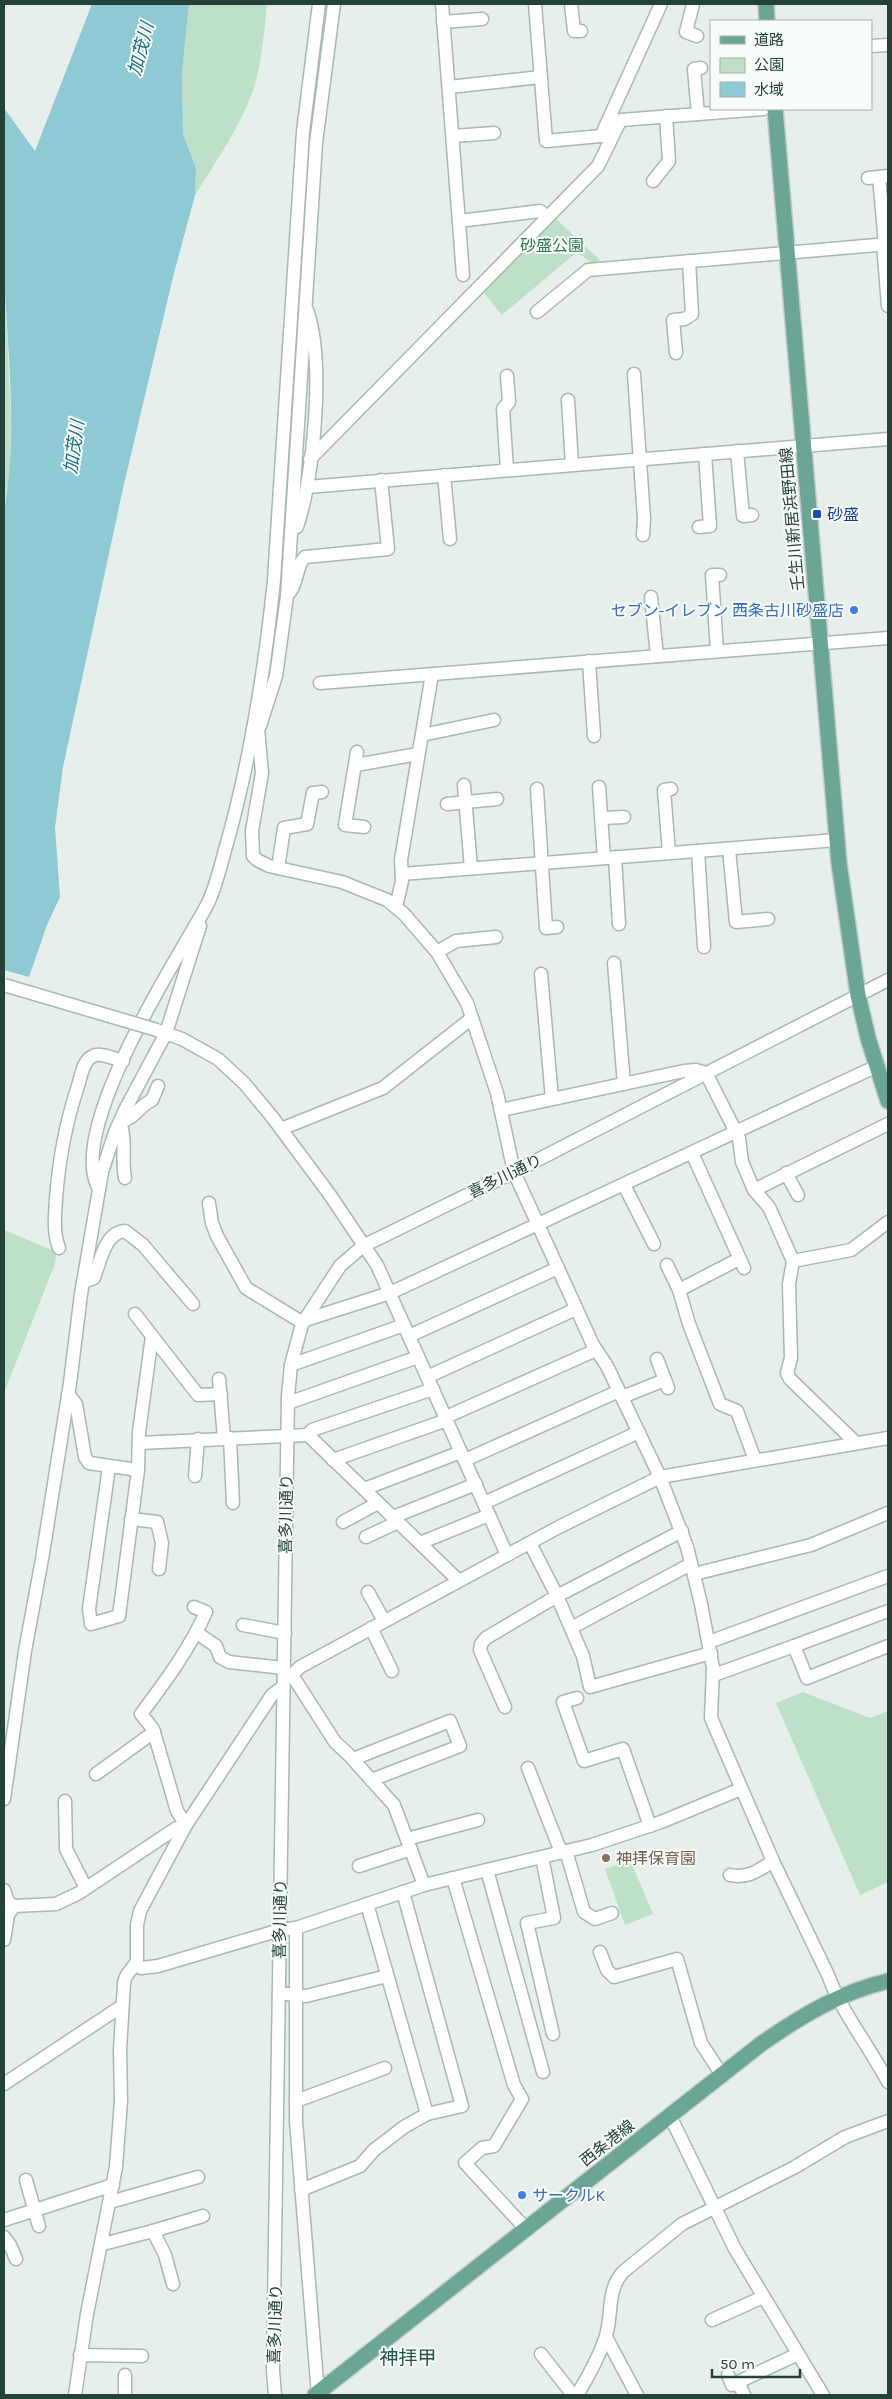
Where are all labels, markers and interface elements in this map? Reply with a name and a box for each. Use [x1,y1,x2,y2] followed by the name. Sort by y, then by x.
[123,18,159,78] water label: 加茂川
[710,20,872,110] legend
[754,31,784,49] text: 道路
[754,56,784,74] text: 公園
[754,81,784,99] text: 水域
[520,236,584,255] park label: 砂盛公園
[59,417,89,475] water label: 加茂川
[776,446,808,592] street label: 壬生川新居浜野田線
[827,505,859,524] place label: 砂盛
[811,508,823,520] marker: 砂盛
[611,601,844,620] place label: セブン-イレブン 西条古川砂盛店
[848,604,860,616] marker: セブン-イレブン 西条古川砂盛店
[465,1150,545,1202] street label: 喜多川通り
[276,1474,296,1554] street label: 喜多川通り
[616,1849,696,1868] place label: 神拝保育園
[600,1852,612,1864] marker: 神拝保育園
[270,1879,290,1959] street label: 喜多川通り
[576,2116,638,2170] street label: 西条港線
[532,2186,606,2205] place label: サークルK
[516,2189,528,2201] marker: サークルK
[264,2284,286,2364] street label: 喜多川通り
[712,2346,800,2378] scale bar
[379,2347,437,2369] district label: 神拝甲
[720,2355,755,2373] text: 50 m

